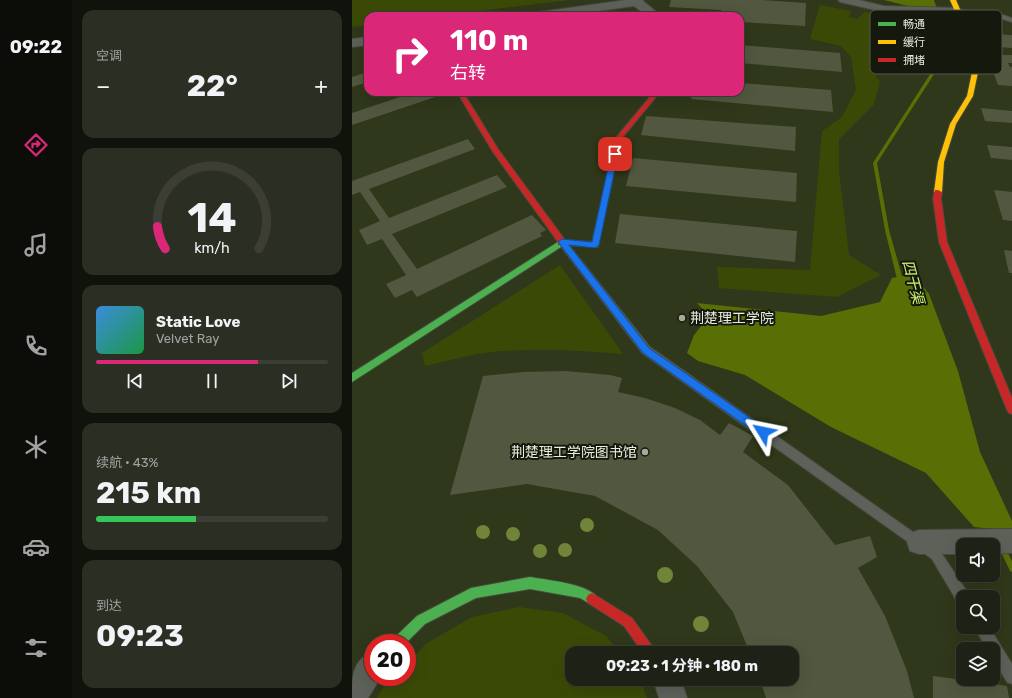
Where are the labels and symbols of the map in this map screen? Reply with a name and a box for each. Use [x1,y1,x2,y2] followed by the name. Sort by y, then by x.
[870,10,1002,74] legend
[903,18,925,31] text: 畅通
[903,36,925,49] text: 缓行
[903,54,925,67] text: 拥堵
[598,137,632,171] pin
[898,258,928,308] water label: 四干渠
[690,310,774,327] place label: 荆楚理工学院
[677,313,687,323] marker: 荆楚理工学院
[742,411,784,453] position arrow
[511,444,637,461] place label: 荆楚理工学院图书馆
[640,447,650,457] marker: 荆楚理工学院图书馆
[364,634,416,686] speed limit sign: 20

